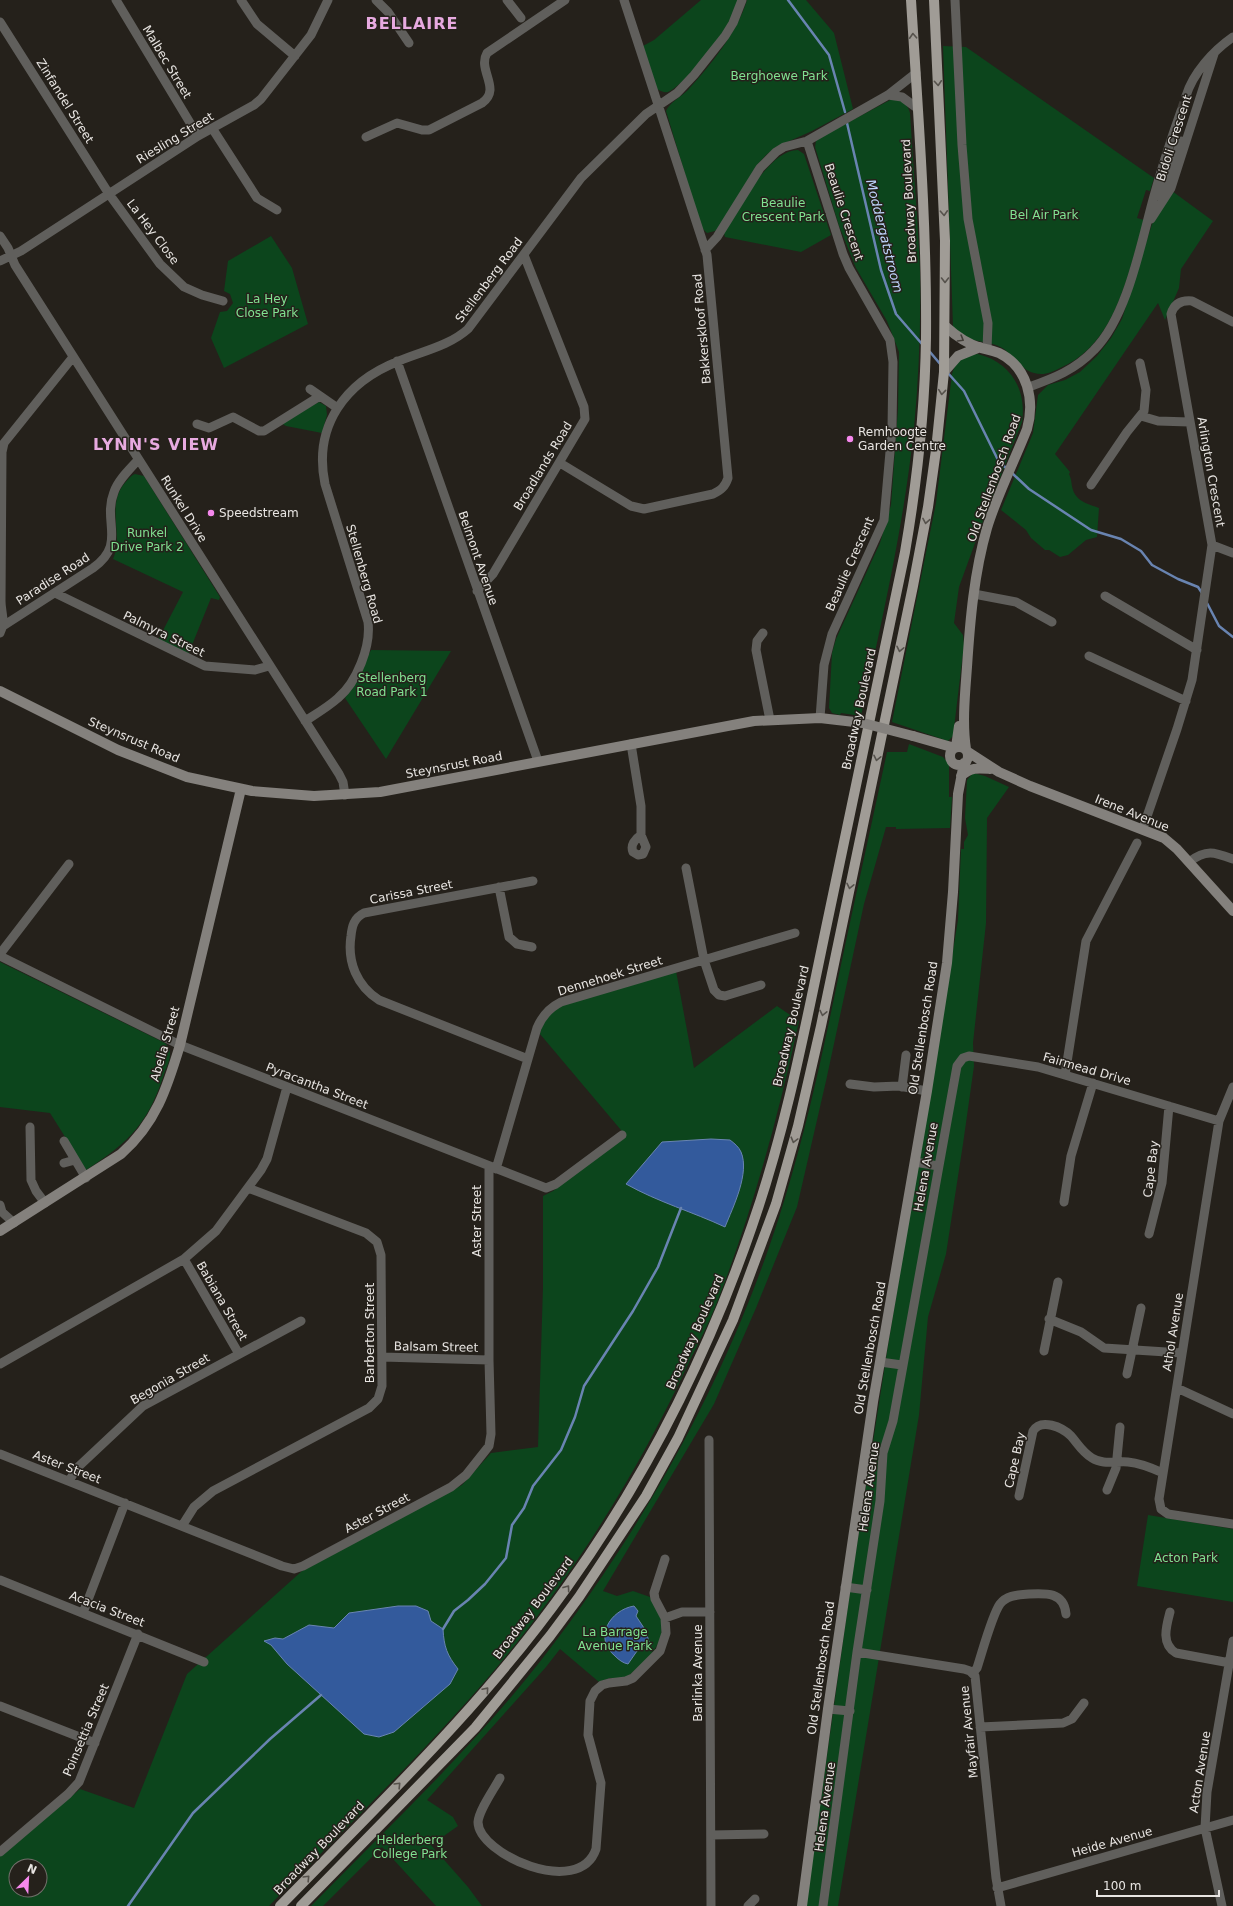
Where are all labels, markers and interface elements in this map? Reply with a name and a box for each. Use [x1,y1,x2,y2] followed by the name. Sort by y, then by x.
[365,14,459,33] district label: BELLAIRE
[140,23,195,101] street label: Malbec Street
[909,33,918,39] one-way arrow
[33,56,97,146] street label: Zinfandel Street
[730,69,828,83] park label: Berghoewe Park
[934,80,943,86] one-way arrow
[1153,93,1195,183] street label: Bidoli Crescent
[134,109,216,167] street label: Riesling Street
[899,139,919,263] street label: Broadway Boulevard
[822,162,866,263] street label: Beaulie Crescent
[863,178,906,294] water label: Moddergatstroom
[742,196,824,224] park label: Beaulie Crescent Park
[124,197,182,267] street label: La Hey Close
[1010,208,1079,222] park label: Bel Air Park
[940,210,948,216] one-way arrow
[453,235,525,325] street label: Stellenberg Road
[690,273,714,385] street label: Bakkerskloof Road
[941,277,949,283] one-way arrow
[236,292,298,320] park label: La Hey Close Park
[957,334,964,341] one-way arrow
[938,389,947,396] one-way arrow
[964,412,1024,544] street label: Old Stellenbosch Road
[1194,416,1228,528] street label: Arlington Crescent
[511,419,575,513] street label: Broadlands Road
[858,425,946,453] place label: Remhoogte Garden Centre
[845,434,855,444] marker: Remhoogte Garden Centre
[93,435,219,454] district label: LYNN'S VIEW
[158,473,210,545] street label: Runkel Drive
[219,506,299,520] place label: Speedstream
[206,508,216,518] marker: Speedstream
[455,509,501,607] street label: Belmont Avenue
[823,515,877,613] street label: Beaulie Crescent
[922,518,930,525] one-way arrow
[343,523,385,625] street label: Stellenberg Road
[110,526,184,554] park label: Runkel Drive Park 2
[14,550,92,608] street label: Paradise Road
[121,608,207,660] street label: Palmyra Street
[896,646,904,652] one-way arrow
[839,647,879,771] street label: Broadway Boulevard
[356,671,428,699] park label: Stellenberg Road Park 1
[86,714,182,766] street label: Steynsrust Road
[405,749,503,781] street label: Steynsrust Road
[873,755,881,762] one-way arrow
[1093,792,1171,834] street label: Irene Avenue
[368,877,454,907] street label: Carissa Street
[847,882,855,889] one-way arrow
[556,953,664,999] street label: Dennehoek Street
[906,960,940,1096] street label: Old Stellenbosch Road
[770,964,812,1088] street label: Broadway Boulevard
[148,1005,182,1083] street label: Abelia Street
[820,1010,828,1016] one-way arrow
[1041,1050,1133,1088] street label: Fairmead Drive
[264,1060,370,1112] street label: Pyracantha Street
[911,1121,941,1213] street label: Helena Avenue
[790,1136,799,1143] one-way arrow
[1141,1140,1161,1198] street label: Cape Bay
[470,1185,484,1257] street label: Aster Street
[194,1259,250,1343] street label: Babiana Street
[663,1273,727,1391] street label: Broadway Boulevard
[851,1280,889,1416] street label: Old Stellenbosch Road
[363,1283,377,1383] street label: Barberton Street
[1160,1292,1186,1372] street label: Athol Avenue
[394,1339,479,1355] street label: Balsam Street
[128,1351,212,1407] street label: Begonia Street
[1002,1431,1028,1489] street label: Cape Bay
[856,1441,882,1533] street label: Helena Avenue
[31,1448,103,1486] street label: Aster Street
[342,1490,412,1536] street label: Aster Street
[1154,1551,1218,1565] park label: Acton Park
[490,1554,576,1662] street label: Broadway Boulevard
[562,1585,569,1592] one-way arrow
[67,1588,147,1630] street label: Acacia Street
[805,1600,837,1736] street label: Old Stellenbosch Road
[691,1624,705,1722] street label: Barlinka Avenue
[578,1625,652,1653] park label: La Barrage Avenue Park
[60,1681,112,1778] street label: Poinsettia Street
[957,1685,981,1779] street label: Mayfair Avenue
[482,1687,489,1694] one-way arrow
[1187,1730,1213,1814] street label: Acton Avenue
[812,1761,838,1853] street label: Helena Avenue
[393,1782,401,1790] one-way arrow
[271,1799,367,1897] street label: Broadway Boulevard
[1070,1824,1154,1860] street label: Heide Avenue
[373,1833,447,1861] park label: Helderberg College Park
[8,1858,48,1898] north arrow
[25,1862,39,1877] text: N
[1097,1872,1219,1898] scale bar
[302,1875,310,1883] one-way arrow
[1103,1879,1141,1893] text: 100 m

